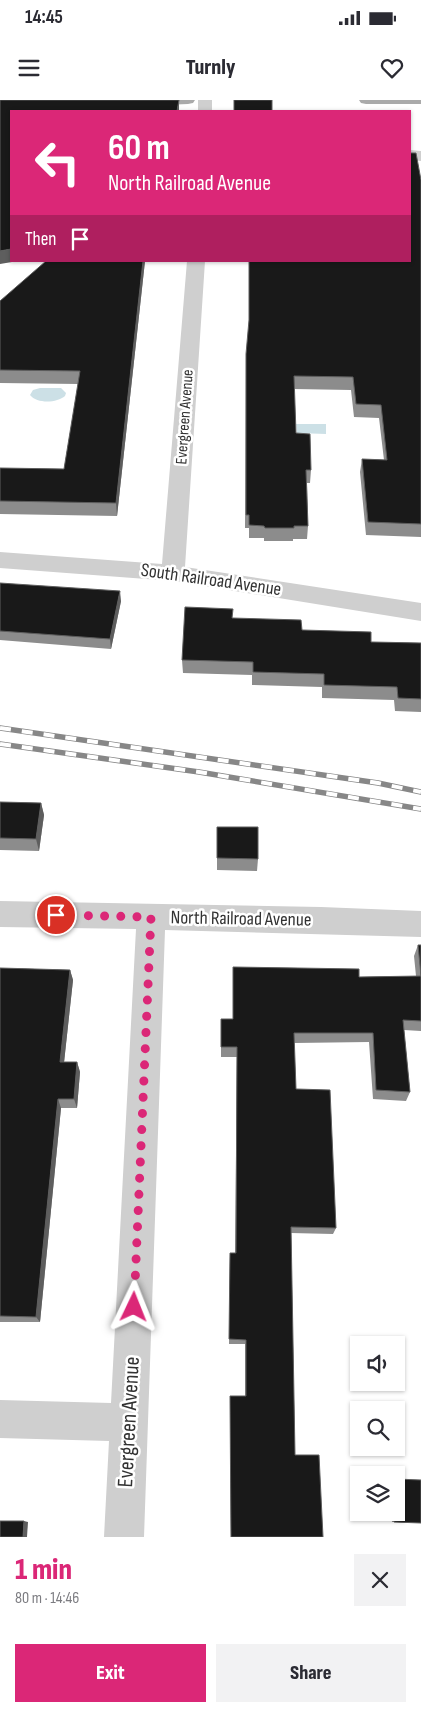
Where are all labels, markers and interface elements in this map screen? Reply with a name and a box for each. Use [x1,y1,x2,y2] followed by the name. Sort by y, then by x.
[25,6,63,29] text: 14:45
[15,54,43,82] icon: menu
[186,54,235,81] text: Turnly
[378,54,406,82] icon: heart
[108,127,170,170] text: 60 m
[25,130,90,195] icon: left
[108,170,271,197] text: North Railroad Avenue
[66,225,94,253] icon: arrive
[25,228,56,251] text: Then
[172,369,198,465] street label: Evergreen Avenue
[139,559,283,601] street label: South Railroad Avenue
[35,894,77,936] pin
[42,901,70,929] icon: arrive
[170,906,312,932] street label: North Railroad Avenue
[107,1280,159,1332] position arrow
[350,1336,405,1521] map controls
[350,1336,405,1391] button: sound
[112,1356,146,1488] street label: Evergreen Avenue
[350,1401,405,1456] button: search
[350,1466,405,1521] button: layers
[15,1552,72,1588] text: 1 min
[354,1554,406,1606] button: close
[15,1589,79,1608] text: 80 m · 14:46
[15,1644,206,1702] button: Exit
[216,1644,406,1702] button: Share

